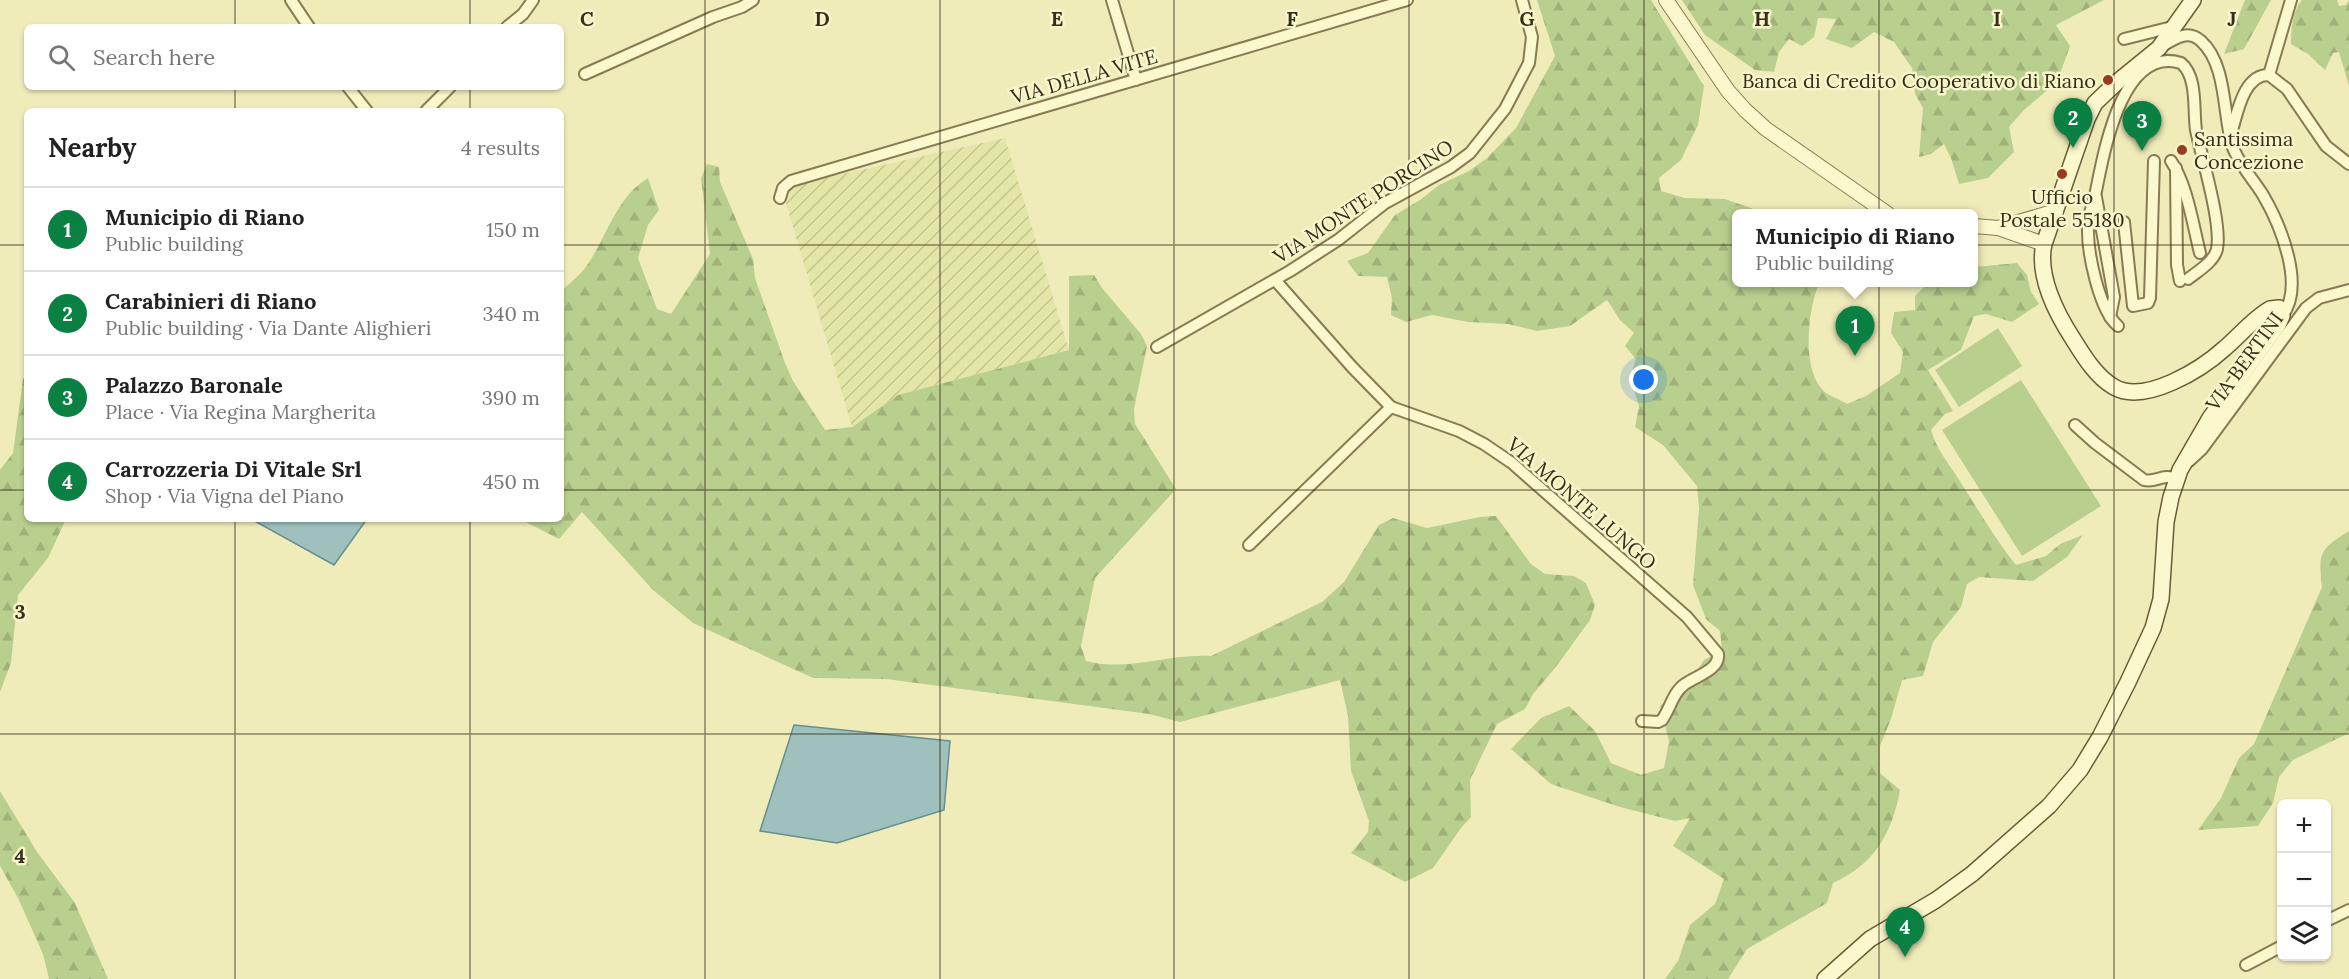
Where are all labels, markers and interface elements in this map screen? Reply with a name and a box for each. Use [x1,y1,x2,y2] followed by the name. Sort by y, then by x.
[580,6,594,31] text: C
[814,6,830,31] text: D
[1051,6,1063,31] text: E
[1286,6,1298,31] text: F
[1519,6,1535,31] text: G
[1754,6,1770,31] text: H
[1993,6,2001,31] text: I
[2227,6,2237,31] text: J
[24,24,564,90] search box
[45,41,78,74] icon: search
[93,43,215,71] text: Search here
[1007,43,1160,109] street label: VIA DELLA VITE
[1742,68,2096,93] place label: Banca di Credito Cooperativo di Riano
[2101,73,2115,87] marker: Banca di Credito Cooperativo di Riano
[2054,98,2092,148] pin: 2
[2122,102,2162,151] pin: 3
[2194,126,2304,174] place label: Santissima Concezione
[48,131,136,164] text: Nearby
[1268,134,1458,269] street label: VIA MONTE PORCINO
[461,135,540,160] text: 4 results
[2175,143,2189,157] marker: Santissima Concezione
[2055,167,2069,181] marker: Ufficio Postale 55180
[1999,184,2125,232] place label: Ufficio Postale 55180
[105,203,304,231] text: Municipio di Riano
[1732,209,1978,287] popup
[63,217,72,242] text: 1
[486,217,540,242] text: 150 m
[1755,222,1955,250] text: Municipio di Riano
[105,231,243,256] text: Public building
[1755,250,1893,275] text: Public building
[105,287,316,315] text: Carabinieri di Riano
[62,301,73,326] text: 2
[482,301,540,326] text: 340 m
[1836,306,1874,356] pin: 1
[2199,307,2288,416] street label: VIA BERTINI
[105,315,431,340] text: Public building · Via Dante Alighieri
[1629,365,1658,394] your location
[105,371,283,399] text: Palazzo Baronale
[62,385,73,410] text: 3
[482,385,540,410] text: 390 m
[105,399,376,424] text: Place · Via Regina Margherita
[1501,431,1662,575] street label: VIA MONTE LUNGO
[105,455,362,483] text: Carrozzeria Di Vitale Srl
[62,469,73,494] text: 4
[483,469,540,494] text: 450 m
[105,483,344,508] text: Shop · Via Vigna del Piano
[14,599,26,624] text: 3
[2277,799,2331,961] map controls
[2277,799,2331,853] button: +
[15,843,26,868] text: 4
[2277,853,2331,907] button: −
[2277,907,2331,961] button: layers
[1886,908,1924,957] pin: 4

